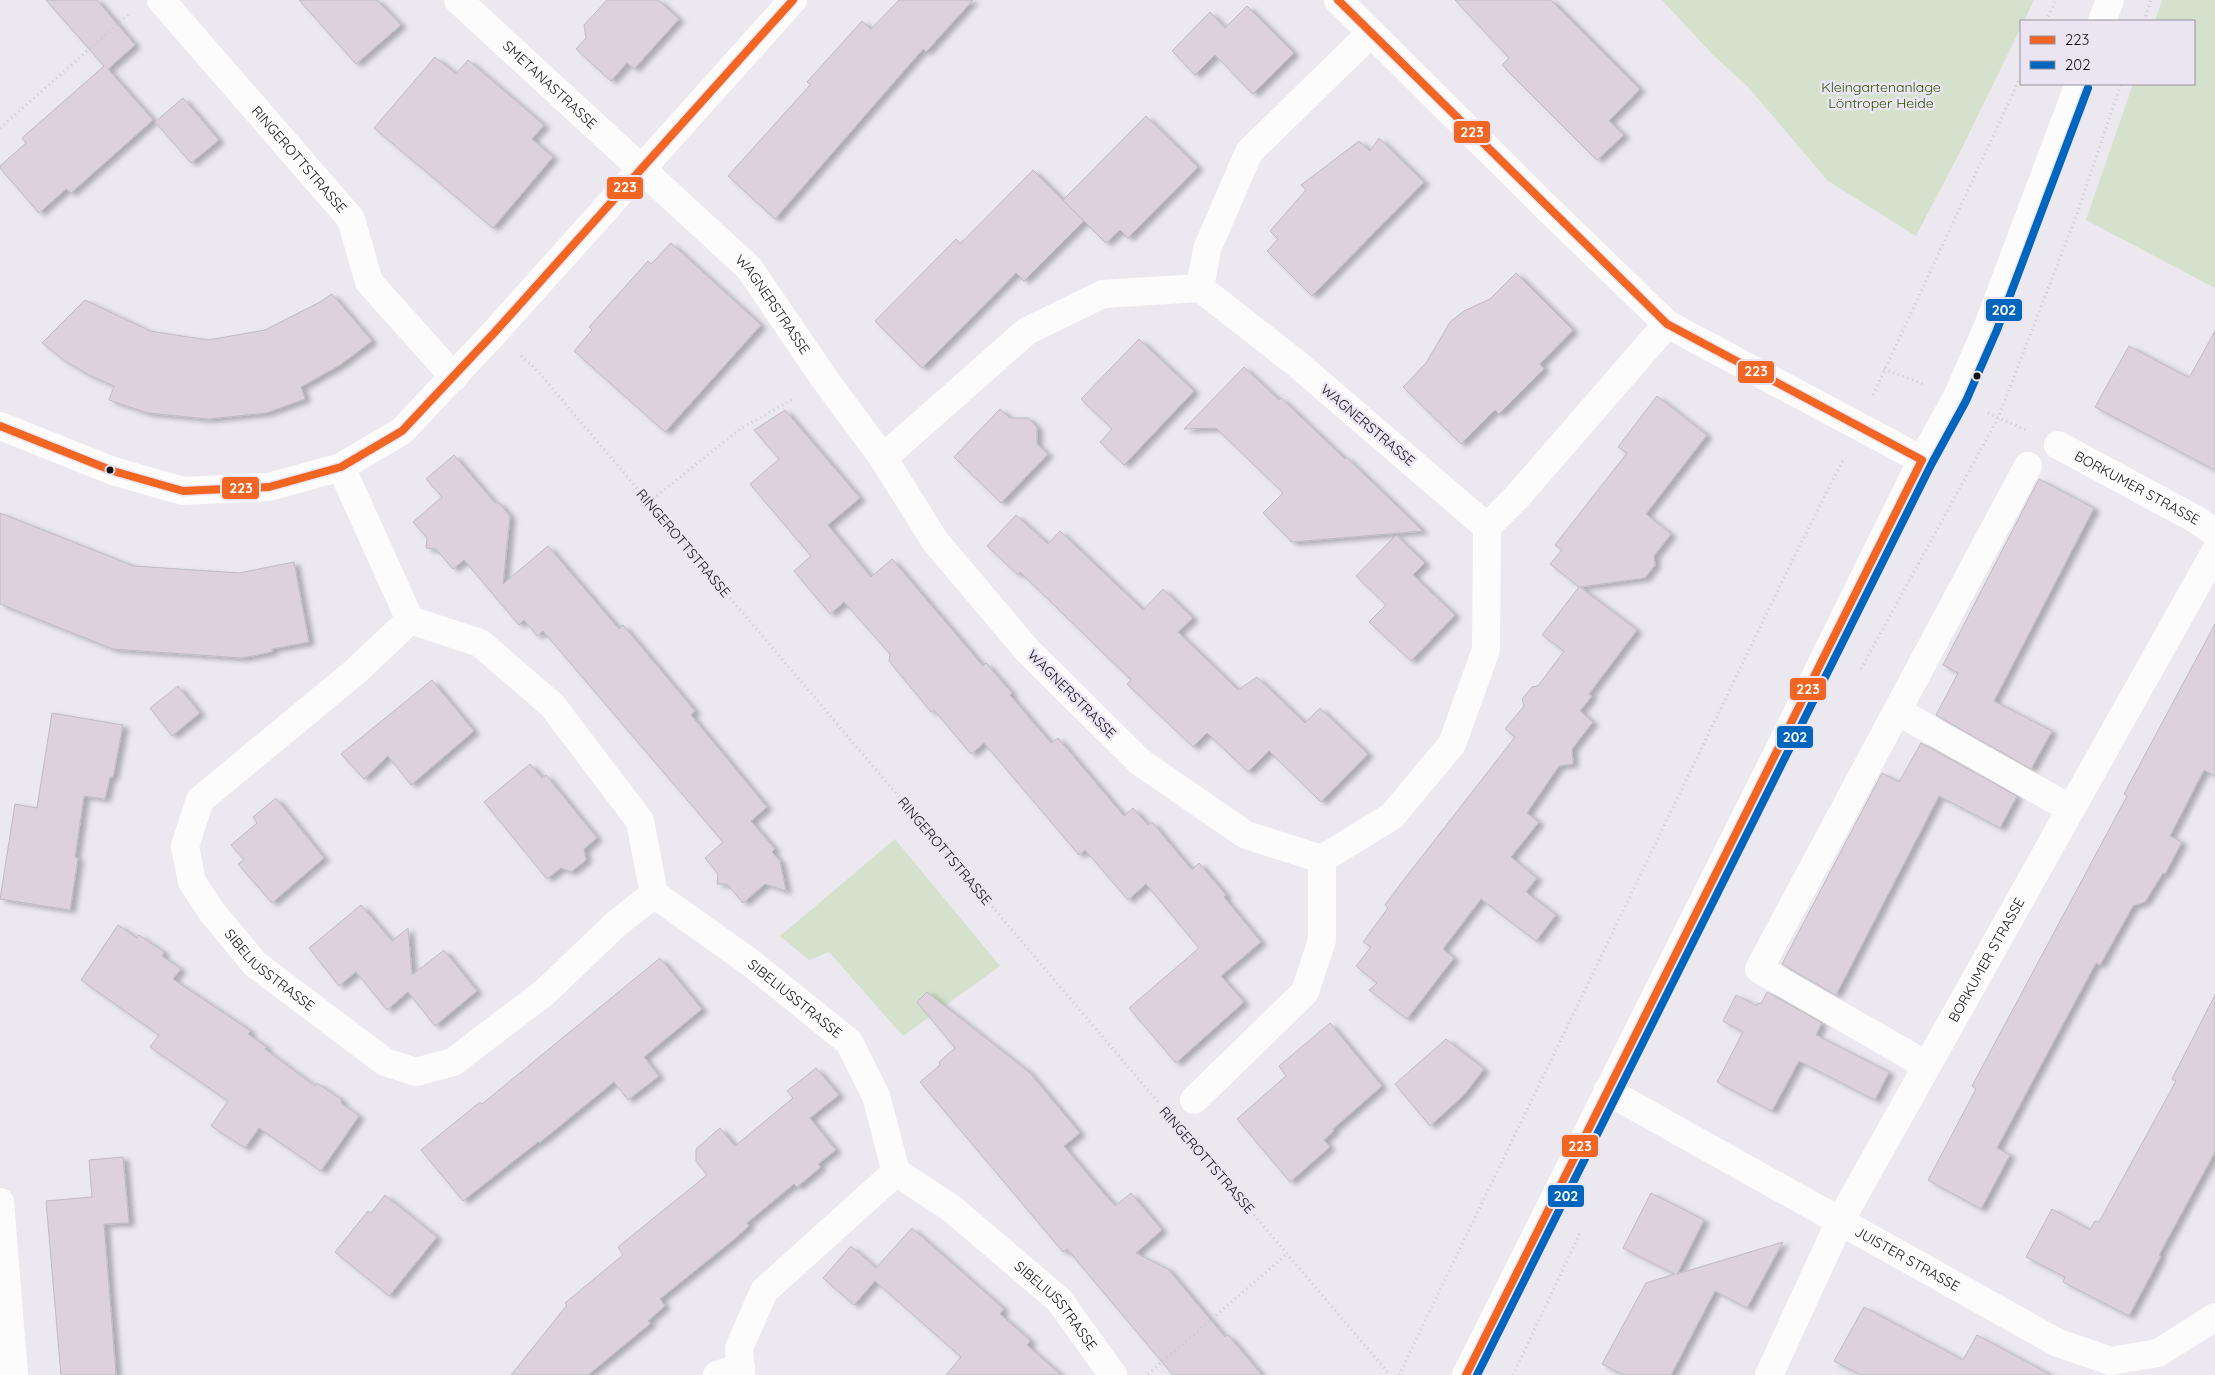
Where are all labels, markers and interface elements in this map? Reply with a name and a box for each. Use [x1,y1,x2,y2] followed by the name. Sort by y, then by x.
[2020,20,2195,85] legend
[2065,30,2090,49] text: 223
[499,37,601,133] street label: SMETANASTRASSE
[2065,55,2091,74] text: 202
[1821,78,1941,112] park label: Kleingartenanlage Löntroper Heide
[248,102,351,217] street label: RINGEROTTSTRASSE
[1453,120,1491,144] line badge: 223
[1460,123,1484,141] text: 223
[606,176,644,200] line badge: 223
[613,178,637,196] text: 223
[731,251,814,358] street label: WAGNERSTRASSE
[1985,298,2023,322] line badge: 202
[1992,301,2016,319] text: 202
[1737,360,1775,384] line badge: 223
[1744,362,1768,380] text: 223
[1972,371,1982,381] unlabelled marker
[1317,380,1419,470] street label: WAGNERSTRASSE
[2071,447,2203,529] street label: BORKUMER STRASSE
[105,465,115,475] unlabelled marker
[221,476,260,500] line badge: 223
[229,479,253,497] text: 223
[633,485,734,601] street label: RINGEROTTSTRASSE
[1024,646,1120,742] street label: WAGNERSTRASSE
[1789,677,1827,701] line badge: 223
[1796,680,1820,698] text: 223
[1776,725,1814,749] line badge: 202
[1783,728,1807,746] text: 202
[894,793,996,909] street label: RINGEROTTSTRASSE
[1944,894,2028,1025] street label: BORKUMER STRASSE
[221,925,318,1015] street label: SIBELIUSSTRASSE
[744,955,846,1042] street label: SIBELIUSSTRASSE
[1156,1103,1259,1217] street label: RINGEROTTSTRASSE
[1561,1134,1599,1158] line badge: 223
[1568,1137,1592,1155] text: 223
[1547,1184,1585,1208] line badge: 202
[1554,1187,1578,1205] text: 202
[1852,1222,1963,1295] street label: JUISTER STRASSE
[1011,1257,1101,1354] street label: SIBELIUSSTRASSE

